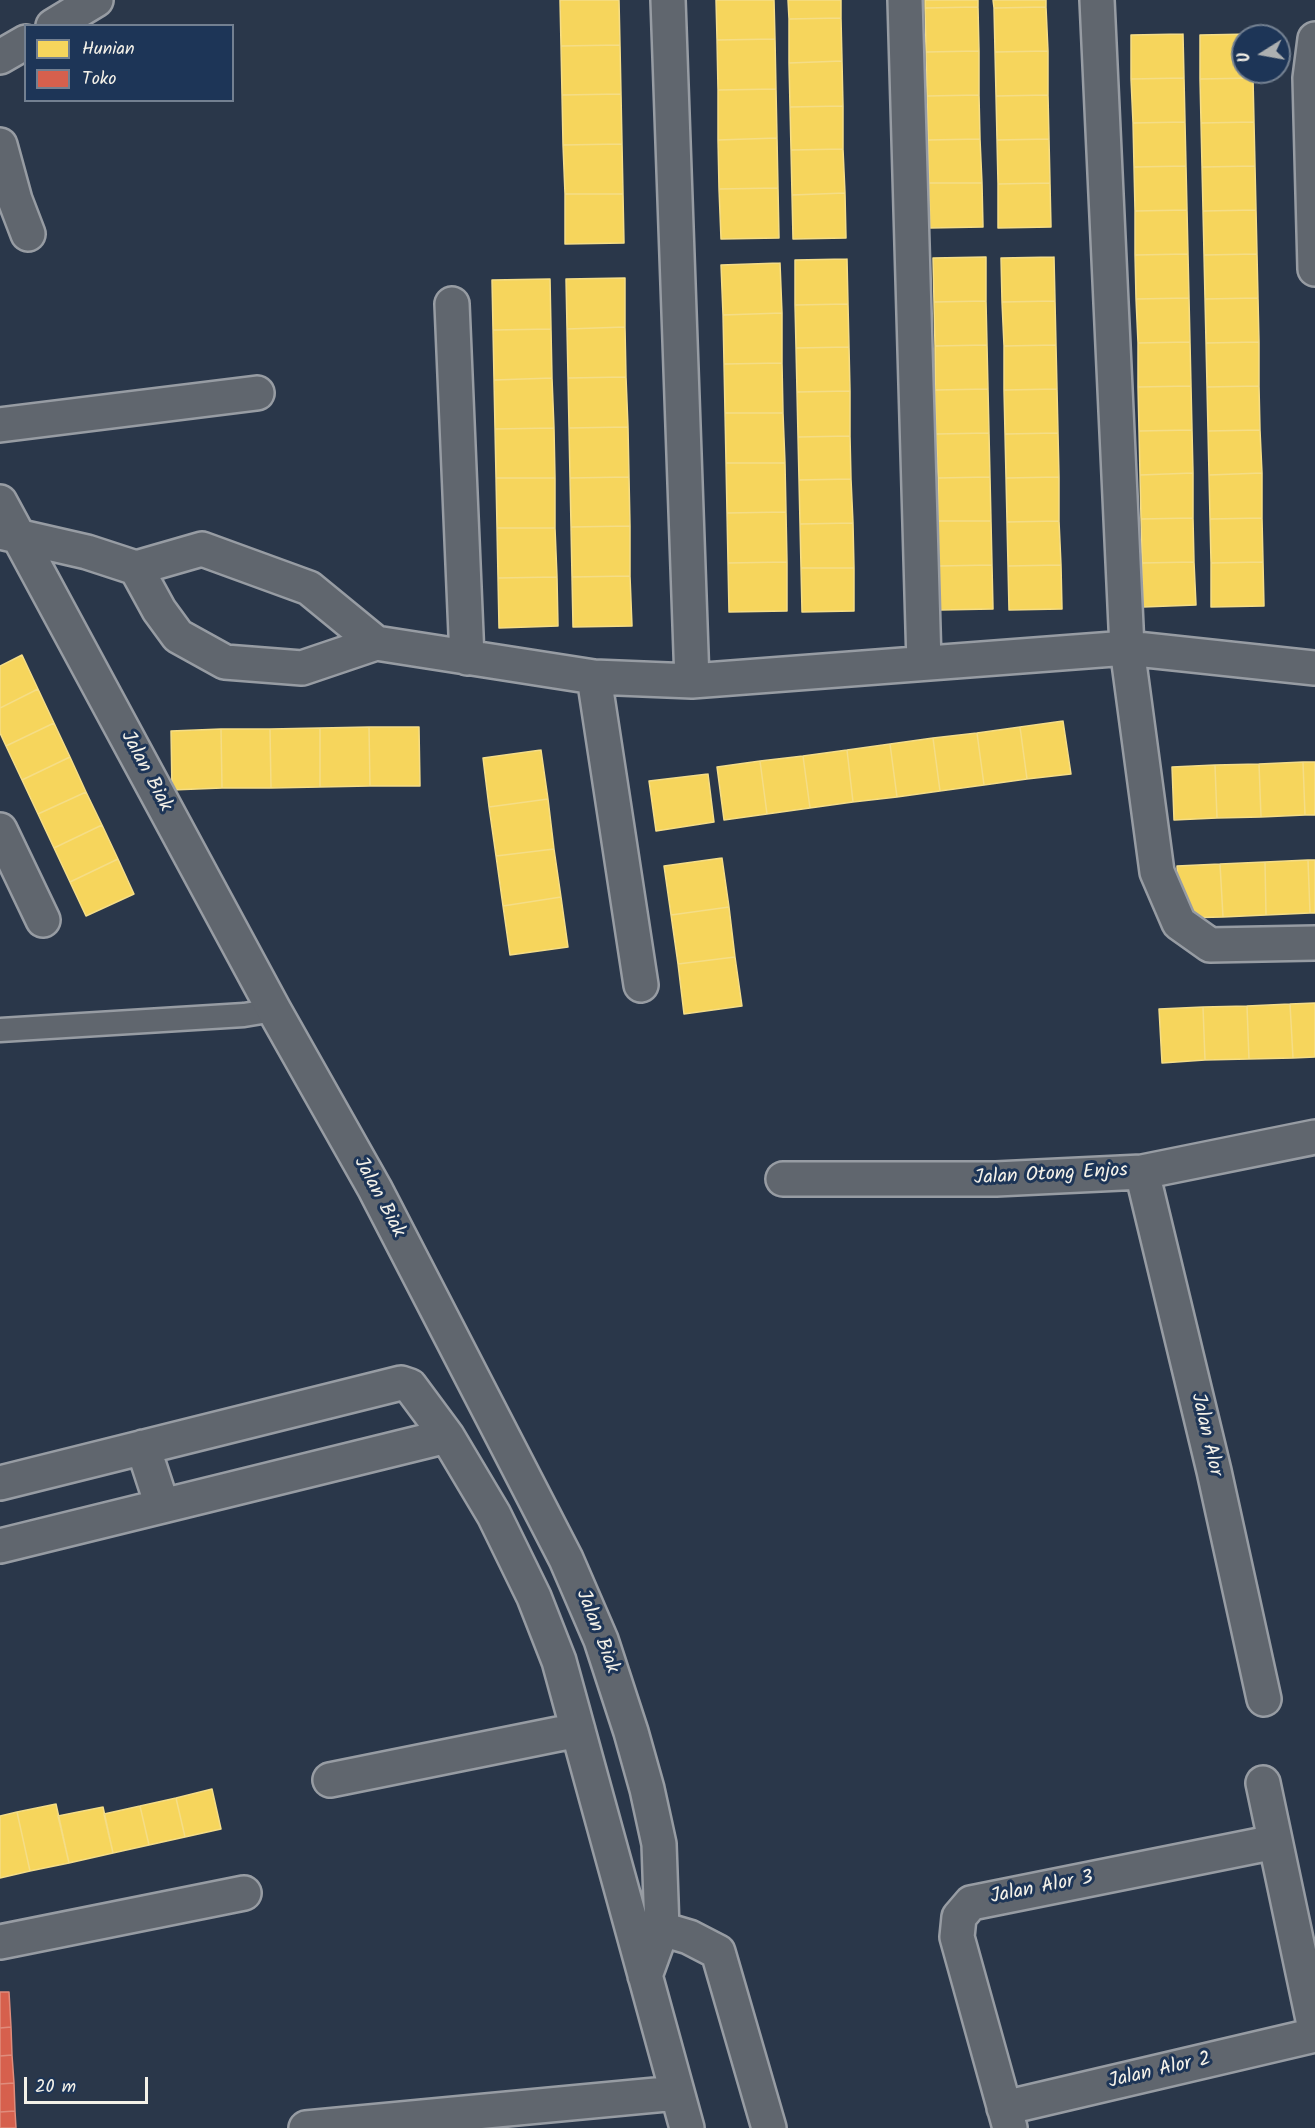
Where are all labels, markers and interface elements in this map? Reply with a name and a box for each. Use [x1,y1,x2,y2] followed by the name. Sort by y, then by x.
[24,24,234,102] legend
[1231,24,1291,84] north arrow
[82,35,135,64] text: Hunian
[1232,50,1258,64] text: U
[82,65,116,94] text: Toko
[114,728,176,816] street label: Jalan Biak
[347,1154,409,1242] street label: Jalan Biak
[973,1160,1129,1192] street label: Jalan Otong Enjos
[1184,1391,1226,1479] street label: Jalan Alor
[569,1587,623,1677] street label: Jalan Biak
[989,1867,1095,1911] street label: Jalan Alor 3
[1107,2049,1213,2095] street label: Jalan Alor 2
[27,2065,152,2103] scale bar
[35,2073,76,2102] text: 20 m

